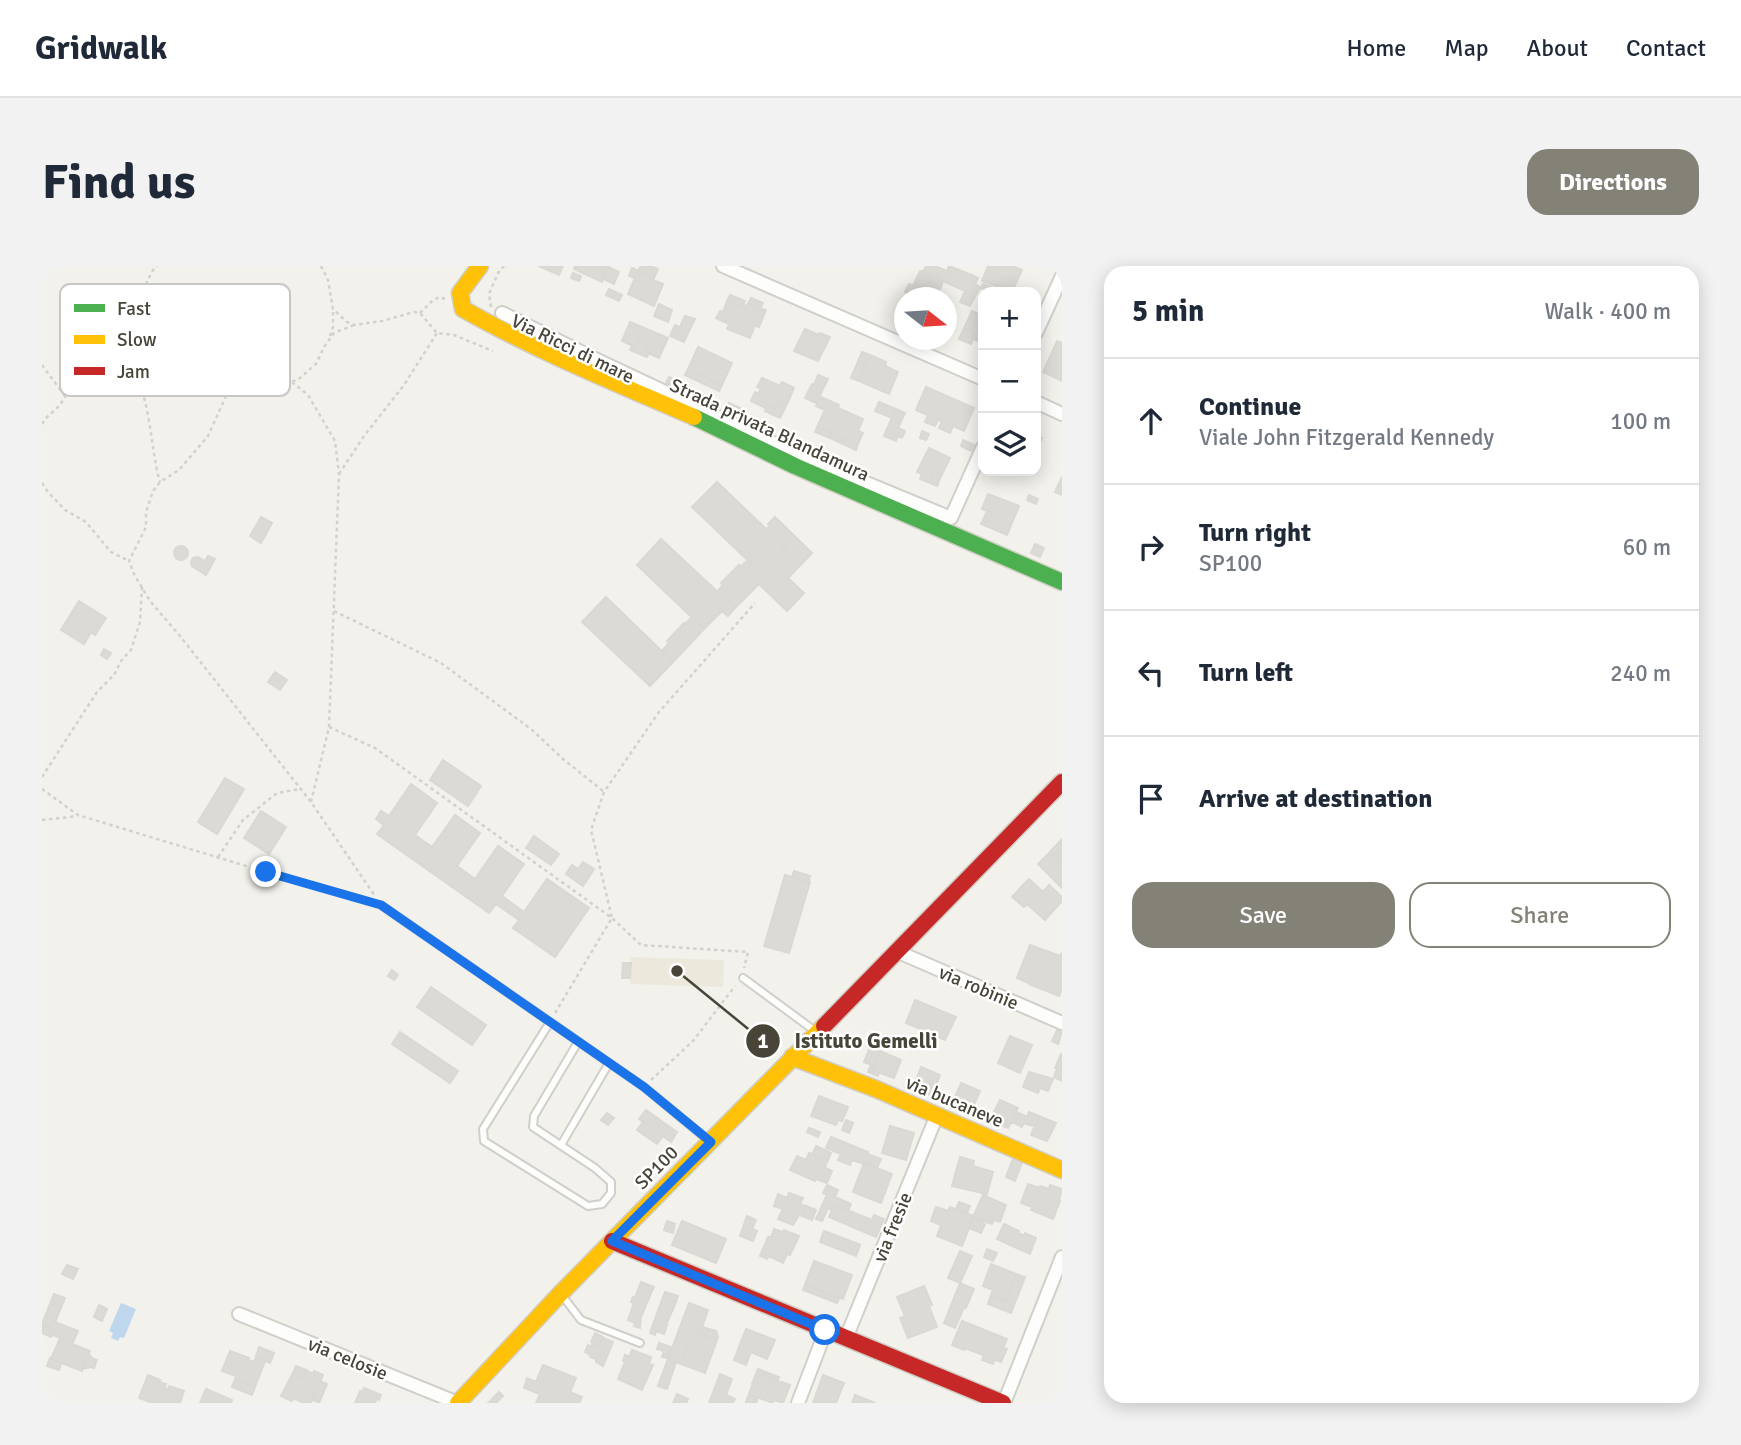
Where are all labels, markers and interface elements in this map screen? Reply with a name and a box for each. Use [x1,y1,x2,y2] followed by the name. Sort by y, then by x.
[35,28,167,69] text: Gridwalk
[1346,33,1406,63] text: Home
[1444,33,1489,63] text: Map
[1527,33,1588,63] text: About
[1626,33,1706,63] text: Contact
[1527,149,1699,215] button: Directions
[42,152,195,212] text: Find us
[60,284,290,396] legend
[894,287,957,350] north arrow
[978,287,1041,476] map controls
[978,287,1041,350] button: +
[1132,293,1204,330] text: 5 min
[117,297,151,321] text: Fast
[1545,297,1671,326] text: Walk · 400 m
[507,309,638,389] street label: Via Ricci di mare
[117,328,157,352] text: Slow
[978,350,1041,413] button: −
[117,360,150,384] text: Jam
[666,373,873,487] street label: Strada privata Blandamura
[1199,391,1301,423] text: Continue
[1132,402,1170,440] icon: ahead
[1610,407,1671,436] text: 100 m
[978,413,1041,476] button: layers
[1199,423,1494,452] text: Viale John Fitzgerald Kennedy
[1199,517,1311,549] text: Turn right
[1132,528,1170,566] icon: right
[1623,533,1671,562] text: 60 m
[1199,549,1262,578] text: SP100
[1132,654,1170,692] icon: left
[1199,657,1293,689] text: Turn left
[1610,659,1671,688] text: 240 m
[1132,780,1170,818] icon: arrive
[1199,783,1432,815] text: Arrive at destination
[250,856,281,887] route end
[1132,882,1395,948] button: Save
[1409,882,1671,948] button: Share
[935,960,1022,1015] street label: via robinie
[745,1020,952,1062] callout: Istituto Gemelli
[757,1028,769,1054] text: 1
[794,1028,938,1054] text: Istituto Gemelli
[902,1071,1007,1133] street label: via bucaneve
[630,1141,684,1195] street label: SP100
[868,1189,918,1266] street label: via fresie
[809,1314,840,1345] route start
[304,1332,391,1386] street label: via celosie

